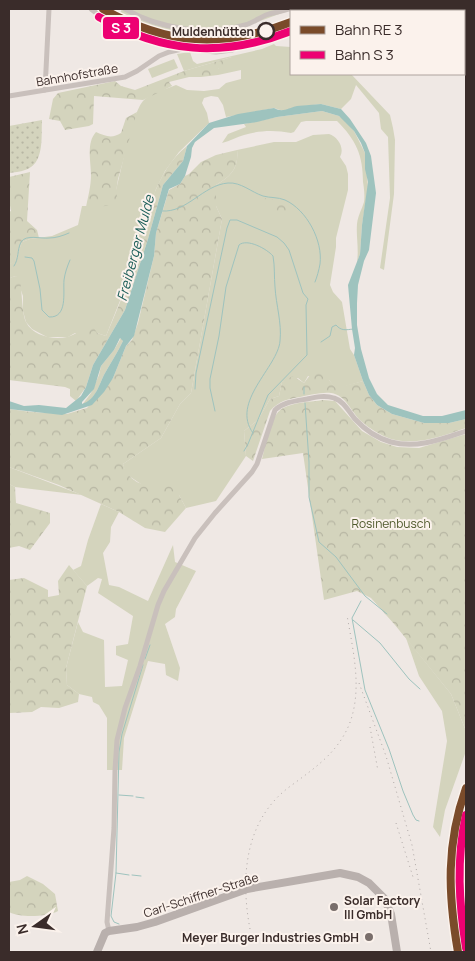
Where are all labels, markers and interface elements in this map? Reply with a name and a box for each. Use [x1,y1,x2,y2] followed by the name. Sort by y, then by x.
[290,10,465,75] legend
[102,16,140,40] line badge: S 3
[111,18,131,37] text: S 3
[335,19,403,40] text: Bahn RE 3
[257,22,275,40] marker: Muldenhütten
[172,23,254,40] place label: Muldenhütten
[335,44,394,65] text: Bahn S 3
[35,59,119,91] street label: Bahnhofstraße
[112,192,158,303] water label: Freiberger Mulde
[351,515,431,532] park label: Rosinenbusch
[141,868,261,922] street label: Carl-Schiffner-Straße
[344,892,421,923] place label: Solar Factory III GmbH
[10,901,60,951] north arrow
[328,901,340,913] marker: Solar Factory III GmbH
[11,922,32,936] text: N
[182,929,359,946] place label: Meyer Burger Industries GmbH
[363,931,375,943] marker: Meyer Burger Industries GmbH

